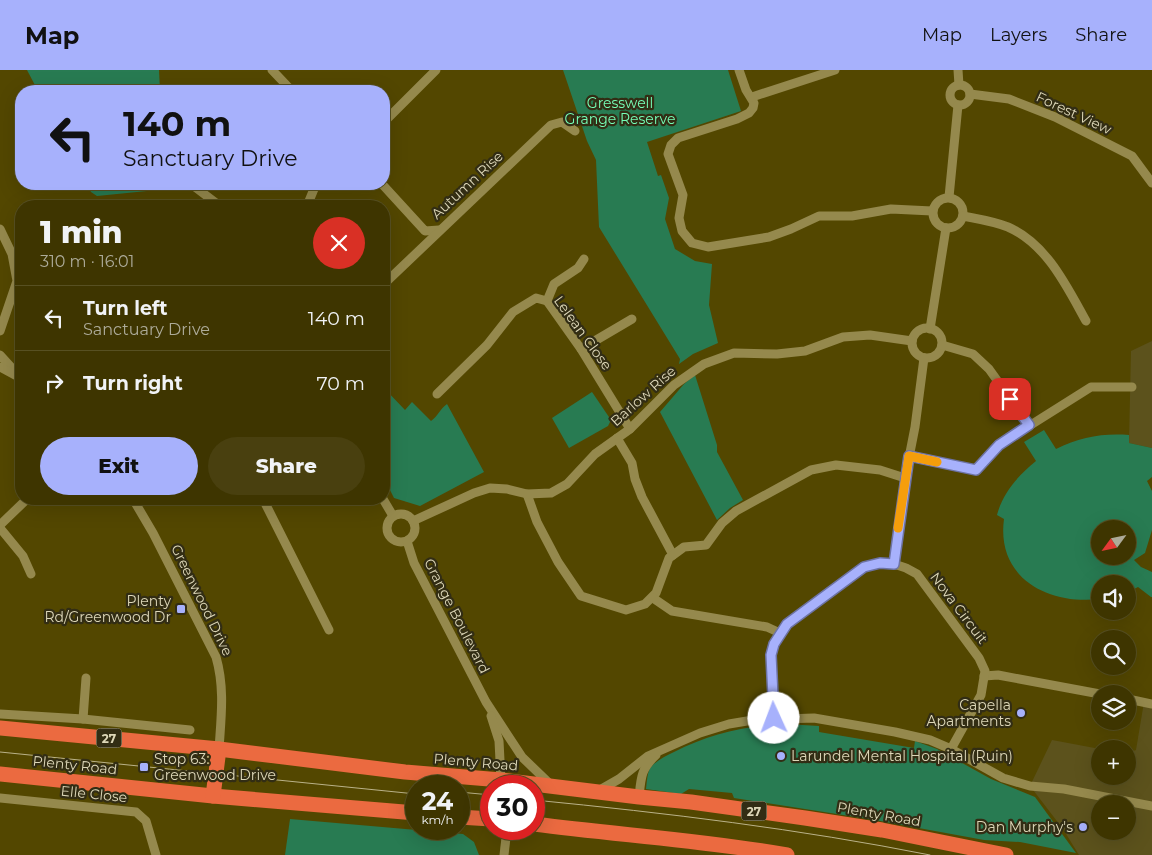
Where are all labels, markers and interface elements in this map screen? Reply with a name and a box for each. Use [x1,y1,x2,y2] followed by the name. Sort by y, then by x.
[25,21,79,50] text: Map
[922,24,962,46] text: Map
[990,24,1047,46] text: Layers
[1075,24,1127,46] text: Share
[1033,88,1115,139] street label: Forest View
[565,94,675,128] park label: Gresswell Grange Reserve
[123,102,231,145] text: 140 m
[40,105,105,170] icon: left
[123,145,298,172] text: Sanctuary Drive
[427,147,507,223] street label: Autumn Rise
[40,214,123,251] text: 1 min
[313,217,365,269] button: close
[40,252,134,271] text: 310 m · 16:01
[550,292,616,374] street label: Lelean Close
[83,297,168,320] text: Turn left
[40,304,68,332] icon: left
[308,307,365,330] text: 140 m
[83,320,210,339] text: Sanctuary Drive
[607,362,679,430] street label: Barlow Rise
[40,369,68,397] icon: right
[83,372,183,395] text: Turn right
[316,372,365,395] text: 70 m
[989,378,1031,420] pin
[996,385,1024,413] icon: arrive
[40,437,198,495] button: Exit
[208,437,365,495] button: Share
[1091,520,1136,565] north arrow
[1091,520,1136,840] map controls
[167,541,237,659] street label: Greenwood Drive
[420,555,494,677] street label: Grange Boulevard
[926,569,992,648] street label: Nova Circuit
[1091,575,1136,620] button: sound
[44,592,171,626] place label: Plenty Rd/Greenwood Dr
[175,603,187,615] marker: Plenty Rd/Greenwood Dr
[1091,630,1136,675] button: search
[1091,685,1136,730] button: layers
[747,691,799,743] position arrow
[926,696,1011,730] place label: Capella Apartments
[1015,707,1027,719] marker: Capella Apartments
[96,728,122,748] road number: 27
[1091,740,1136,785] button: +
[791,747,1013,765] place label: Larundel Mental Hospital (Ruin)
[433,749,519,775] street label: Plenty Road
[154,750,276,784] place label: Stop 63: Greenwood Drive
[775,750,787,762] marker: Larundel Mental Hospital (Ruin)
[32,752,118,778] street label: Plenty Road
[138,761,150,773] marker: Stop 63: Greenwood Drive
[480,775,545,840] speed limit sign: 30
[60,782,128,806] street label: Elle Close
[422,786,453,816] text: 24
[1091,795,1136,840] button: −
[836,798,922,830] street label: Plenty Road
[742,801,766,820] road number: 27
[421,812,454,827] text: km/h
[976,818,1073,836] place label: Dan Murphy's
[1077,821,1089,833] marker: Dan Murphy's

